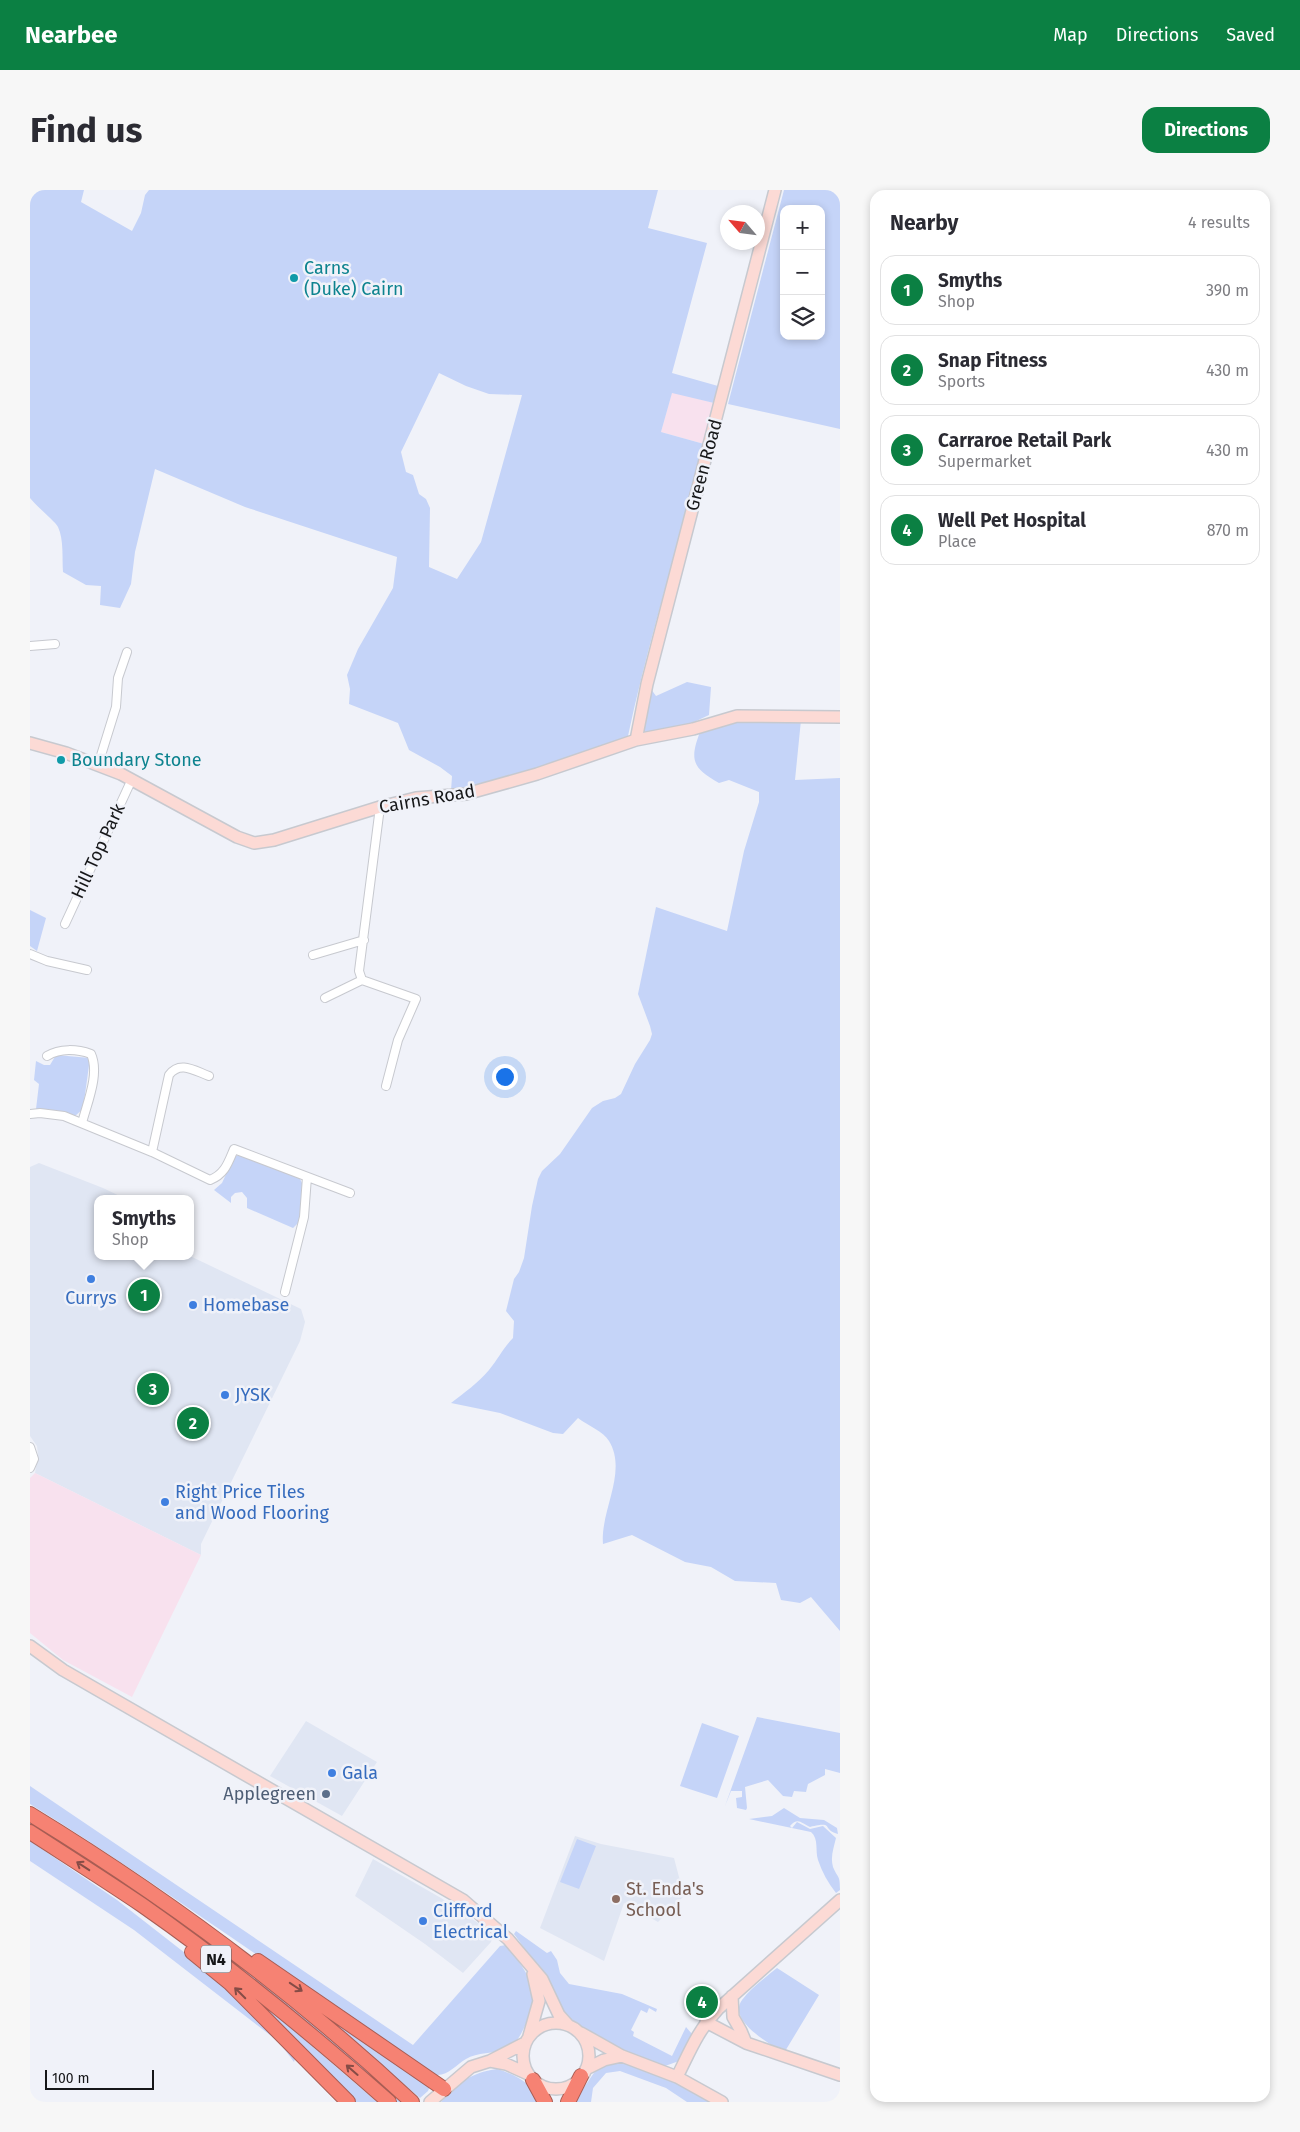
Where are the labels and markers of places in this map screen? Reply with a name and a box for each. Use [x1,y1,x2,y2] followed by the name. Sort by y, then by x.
[304,257,404,300] place label: Carns (Duke) Cairn
[288,272,300,284] marker: Carns (Duke) Cairn
[71,749,202,771] place label: Boundary Stone
[55,754,67,766] marker: Boundary Stone
[85,1273,97,1285] marker: Currys
[128,1276,160,1314] pin: 1
[65,1287,117,1309] place label: Currys
[203,1294,289,1316] place label: Homebase
[187,1299,199,1311] marker: Homebase
[137,1370,169,1408] pin: 3
[235,1384,271,1406] place label: JYSK
[219,1389,231,1401] marker: JYSK
[177,1404,209,1442] pin: 2
[175,1481,330,1524] place label: Right Price Tiles and Wood Flooring
[159,1496,171,1508] marker: Right Price Tiles and Wood Flooring
[342,1762,378,1784] place label: Gala
[326,1767,338,1779] marker: Gala
[223,1783,316,1805] place label: Applegreen
[320,1788,332,1800] marker: Applegreen
[626,1878,704,1921] place label: St. Enda's School
[610,1893,622,1905] marker: St. Enda's School
[433,1900,508,1943] place label: Clifford Electrical
[417,1915,429,1927] marker: Clifford Electrical
[686,1983,718,2021] pin: 4

